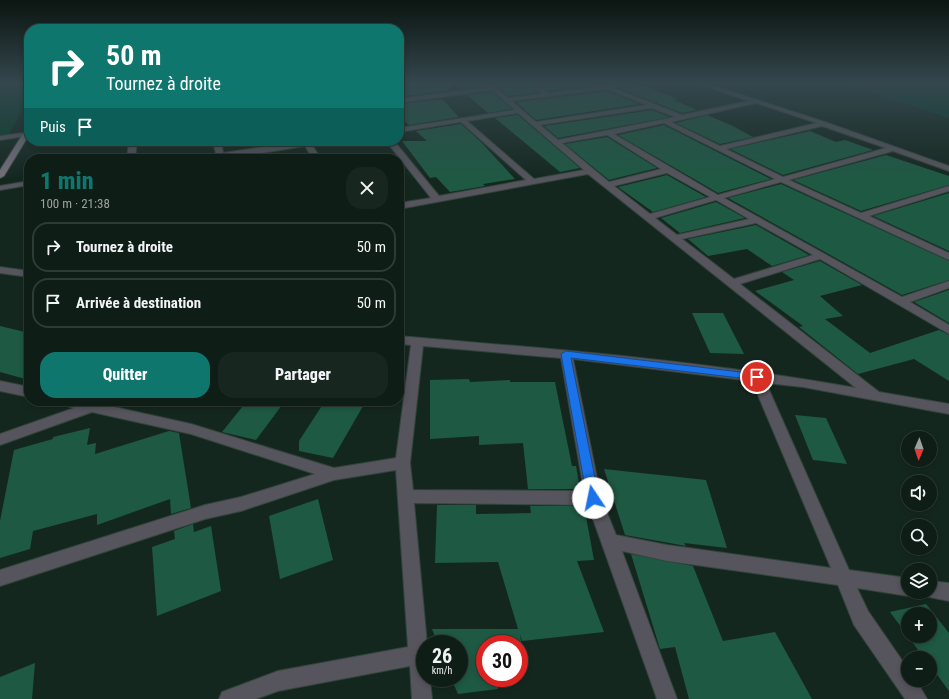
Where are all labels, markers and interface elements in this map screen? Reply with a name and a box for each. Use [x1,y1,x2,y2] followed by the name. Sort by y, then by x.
[106,39,162,72] text: 50 m
[40,40,92,92] icon: right
[106,73,221,94] text: Tournez à droite
[74,116,96,138] icon: arrive
[40,118,66,136] text: Puis
[40,167,94,195] text: 1 min
[346,167,388,209] button: close
[40,196,110,211] text: 100 m · 21:38
[42,236,64,258] icon: right
[76,238,173,256] text: Tournez à droite
[356,238,386,256] text: 50 m
[42,292,64,314] icon: arrive
[76,294,201,312] text: Arrivée à destination
[356,294,386,312] text: 50 m
[40,352,210,398] button: Quitter
[218,352,388,398] button: Partager
[740,360,774,394] pin
[746,366,768,388] icon: arrive
[901,431,937,467] north arrow
[901,431,937,687] map controls
[901,475,937,511] button: sound
[572,477,614,519] position arrow
[901,519,937,555] button: search
[901,563,937,599] button: layers
[901,607,937,643] button: +
[476,635,528,687] speed limit sign: 30
[432,644,452,668] text: 26
[901,651,937,687] button: −
[432,665,452,676] text: km/h

